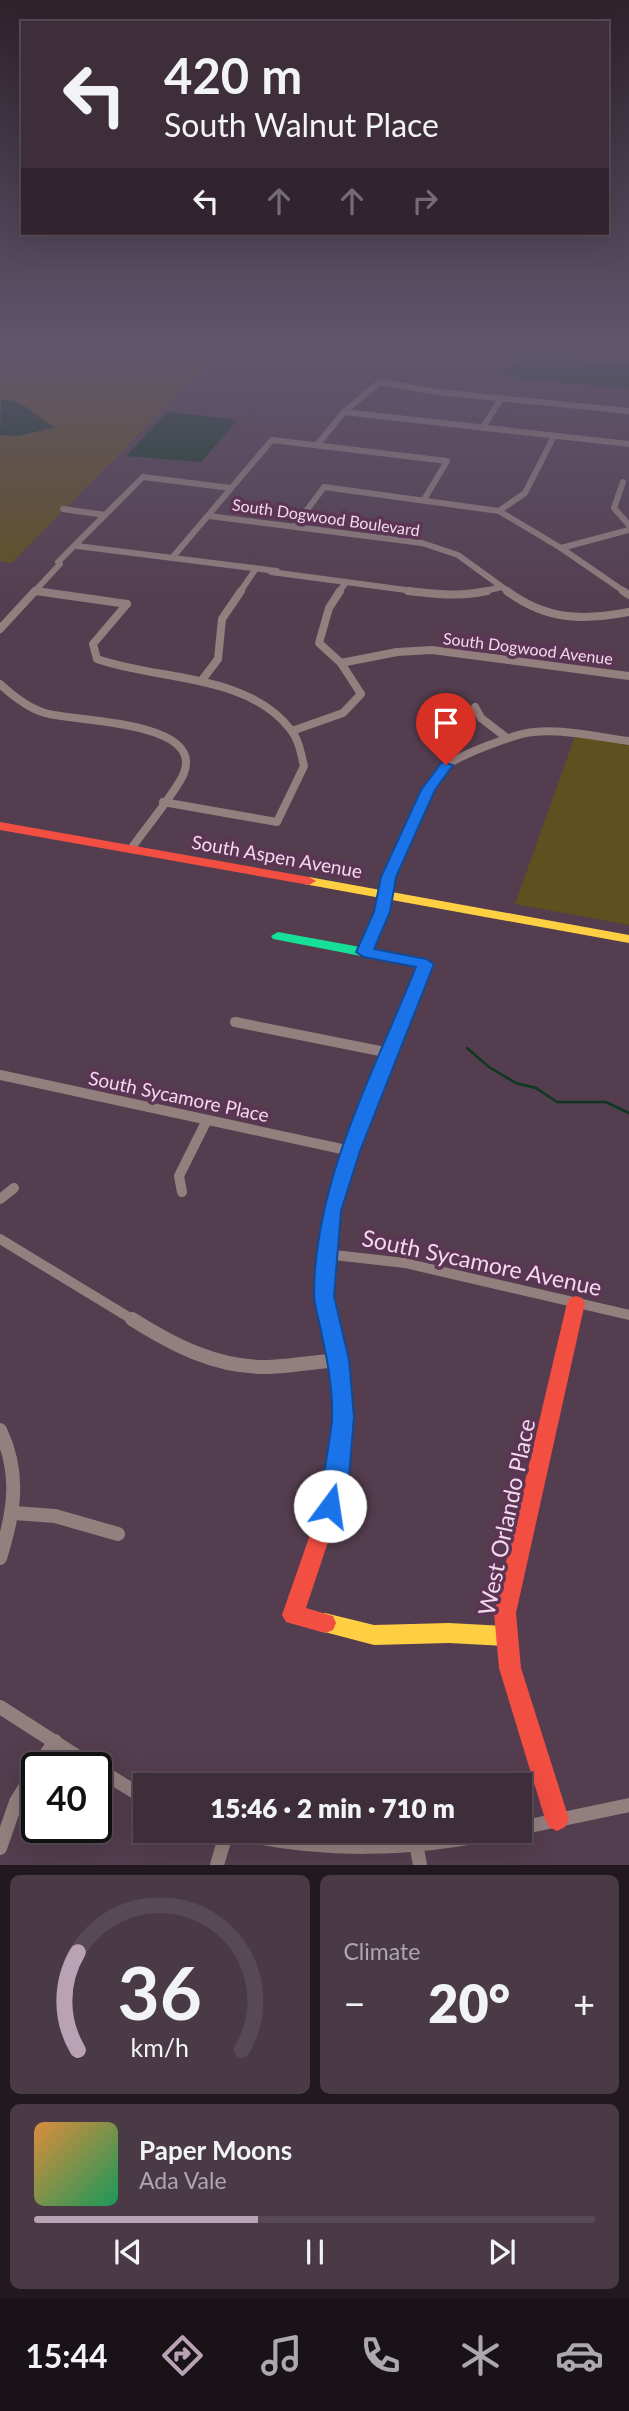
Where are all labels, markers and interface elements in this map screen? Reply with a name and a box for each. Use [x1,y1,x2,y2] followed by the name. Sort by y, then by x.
[164,46,302,104] text: 420 m
[49,49,140,140] icon: left
[164,105,439,144] text: South Walnut Place
[187,182,225,220] icon: left
[260,182,298,220] icon: ahead
[333,182,371,220] icon: ahead
[406,182,444,220] icon: right
[231,494,421,540] street label: South Dogwood Boulevard
[442,628,614,668] street label: South Dogwood Avenue
[416,693,476,765] pin
[427,704,465,742] icon: arrive
[190,830,364,882] street label: South Aspen Avenue
[87,1066,271,1126] street label: South Sycamore Place
[360,1223,604,1301] street label: South Sycamore Avenue
[471,1416,541,1618] street label: West Orlando Place
[293,1469,367,1543] position arrow
[21,1752,112,1843] speed limit sign: 40
[210,1792,455,1824] text: 15:46 · 2 min · 710 m
[344,1937,420,1965] text: Climate
[118,1949,202,2037] text: 36
[428,1972,510,2034] text: 20°
[344,1980,366,2026] text: −
[573,1980,595,2026] text: +
[130,2032,189,2062] text: km/h
[139,2134,292,2166] text: Paper Moons
[139,2166,227,2194] text: Ada Vale
[109,2233,147,2271] icon: previous
[296,2233,334,2271] icon: pause
[483,2233,521,2271] icon: next
[158,2331,207,2380] icon: directions
[257,2331,306,2380] icon: music
[356,2331,405,2380] icon: phone
[456,2331,505,2380] icon: climate
[555,2331,604,2380] icon: car
[25,2336,108,2375] text: 15:44

